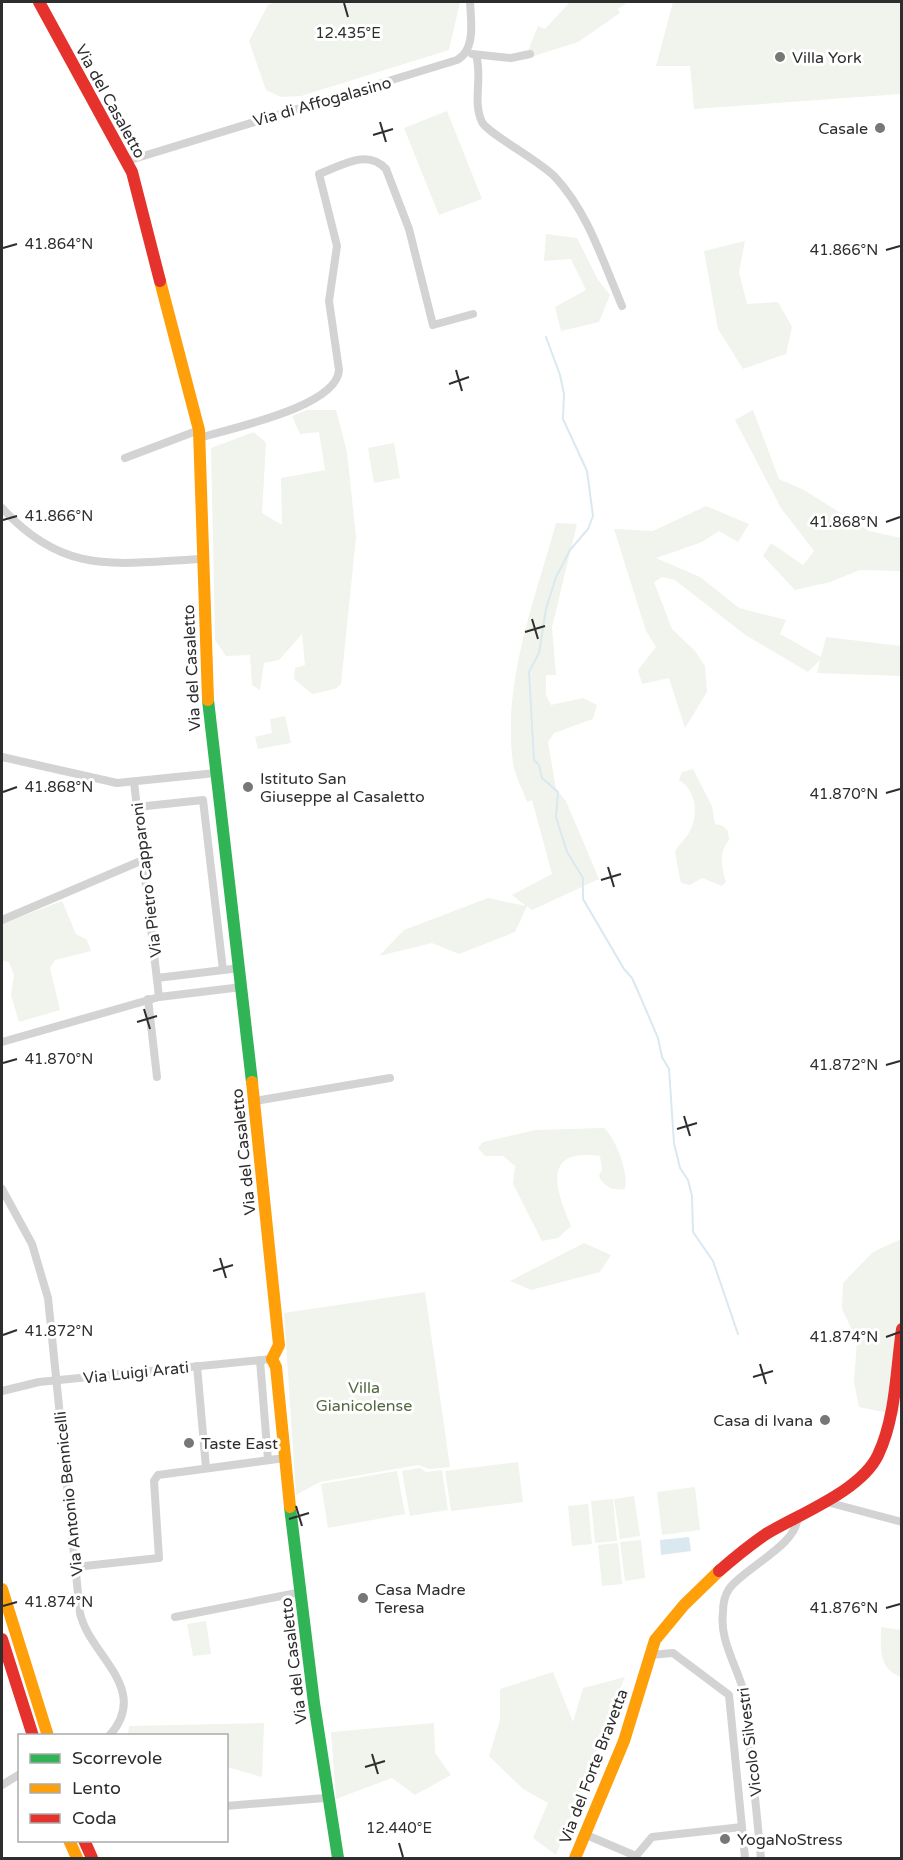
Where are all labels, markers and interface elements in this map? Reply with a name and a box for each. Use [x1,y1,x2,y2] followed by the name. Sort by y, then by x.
[315,24,381,42] text: 12.435°E
[71,41,150,162] street label: Via del Casaletto
[792,48,862,68] place label: Villa York
[773,50,787,64] marker: Villa York
[251,73,394,131] street label: Via di Affogalasino
[818,119,868,139] place label: Casale
[873,121,887,135] marker: Casale
[25,235,93,253] text: 41.864°N
[810,241,878,259] text: 41.866°N
[25,507,93,525] text: 41.866°N
[810,513,878,531] text: 41.868°N
[179,604,205,732] street label: Via del Casaletto
[260,769,425,807] place label: Istituto San Giuseppe al Casaletto
[25,778,93,796] text: 41.868°N
[241,780,255,794] marker: Istituto San Giuseppe al Casaletto
[810,785,878,803] text: 41.870°N
[128,801,166,959] street label: Via Pietro Capparoni
[25,1050,93,1068] text: 41.870°N
[810,1056,878,1074] text: 41.872°N
[227,1088,261,1216] street label: Via del Casaletto
[25,1322,93,1340] text: 41.872°N
[810,1328,878,1346] text: 41.874°N
[82,1358,190,1388] street label: Via Luigi Arati
[316,1378,412,1416] park label: Villa Gianicolense
[50,1410,88,1577] street label: Via Antonio Bennicelli
[713,1411,813,1431] place label: Casa di Ivana
[818,1413,832,1427] marker: Casa di Ivana
[201,1434,278,1454] place label: Taste East
[182,1436,196,1450] marker: Taste East
[375,1580,465,1618] place label: Casa Madre Teresa
[356,1591,370,1605] marker: Casa Madre Teresa
[25,1593,93,1611] text: 41.874°N
[276,1597,312,1725] street label: Via del Casaletto
[810,1599,878,1617] text: 41.876°N
[555,1686,633,1847] street label: Via del Forte Bravetta
[733,1686,767,1798] street label: Vicolo Silvestri
[18,1734,228,1842] legend
[72,1747,162,1769] text: Scorrevole
[72,1777,121,1799] text: Lento
[72,1807,117,1829] text: Coda
[366,1819,432,1837] text: 12.440°E
[737,1830,843,1850] place label: YogaNoStress
[718,1832,732,1846] marker: YogaNoStress

